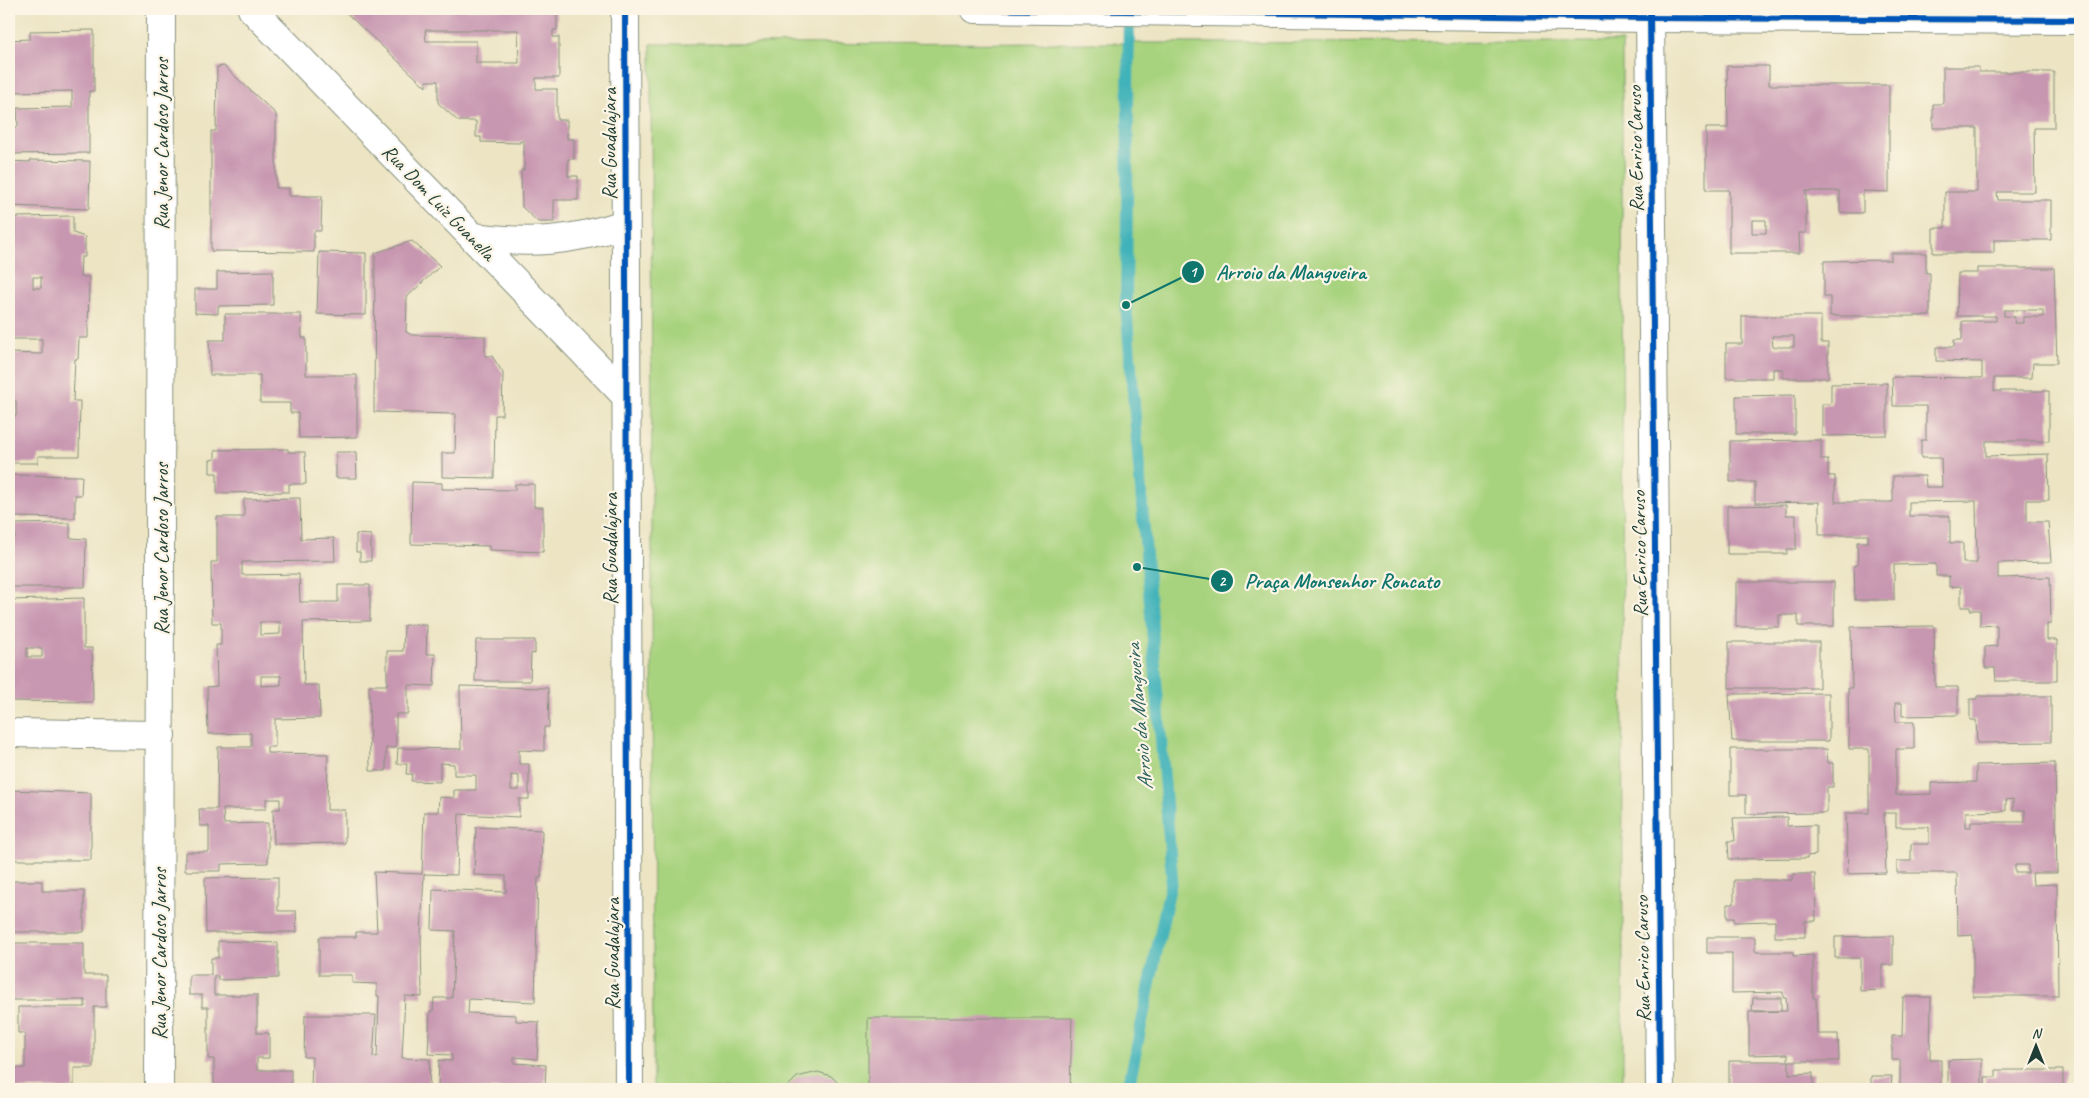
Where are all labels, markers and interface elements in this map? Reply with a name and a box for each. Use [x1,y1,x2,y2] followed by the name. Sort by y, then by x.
[149,56,174,230] street label: Rua Jenor Cardoso Jarros
[1622,85,1649,212] street label: Rua Enrico Caruso
[597,86,622,200] street label: Rua Guadalajara
[377,139,502,267] street label: Rua Dom Luiz Guanella
[1181,254,1376,290] callout: Arroio da Mangueira
[1216,259,1368,285] text: Arroio da Mangueira
[1190,263,1199,282] text: 1
[149,461,174,635] street label: Rua Jenor Cardoso Jarros
[1626,490,1653,617] street label: Rua Enrico Caruso
[598,491,623,605] street label: Rua Guadalajara
[1209,563,1449,599] callout: Praça Monsenhor Roncato
[1245,568,1441,594] text: Praça Monsenhor Roncato
[1219,572,1227,591] text: 2
[1119,640,1158,791] water label: Arroio da Mangueira
[147,866,172,1040] street label: Rua Jenor Cardoso Jarros
[1629,895,1656,1022] street label: Rua Enrico Caruso
[600,896,625,1010] street label: Rua Guadalajara
[2012,1020,2062,1070] north arrow
[2032,1025,2043,1042] text: N

